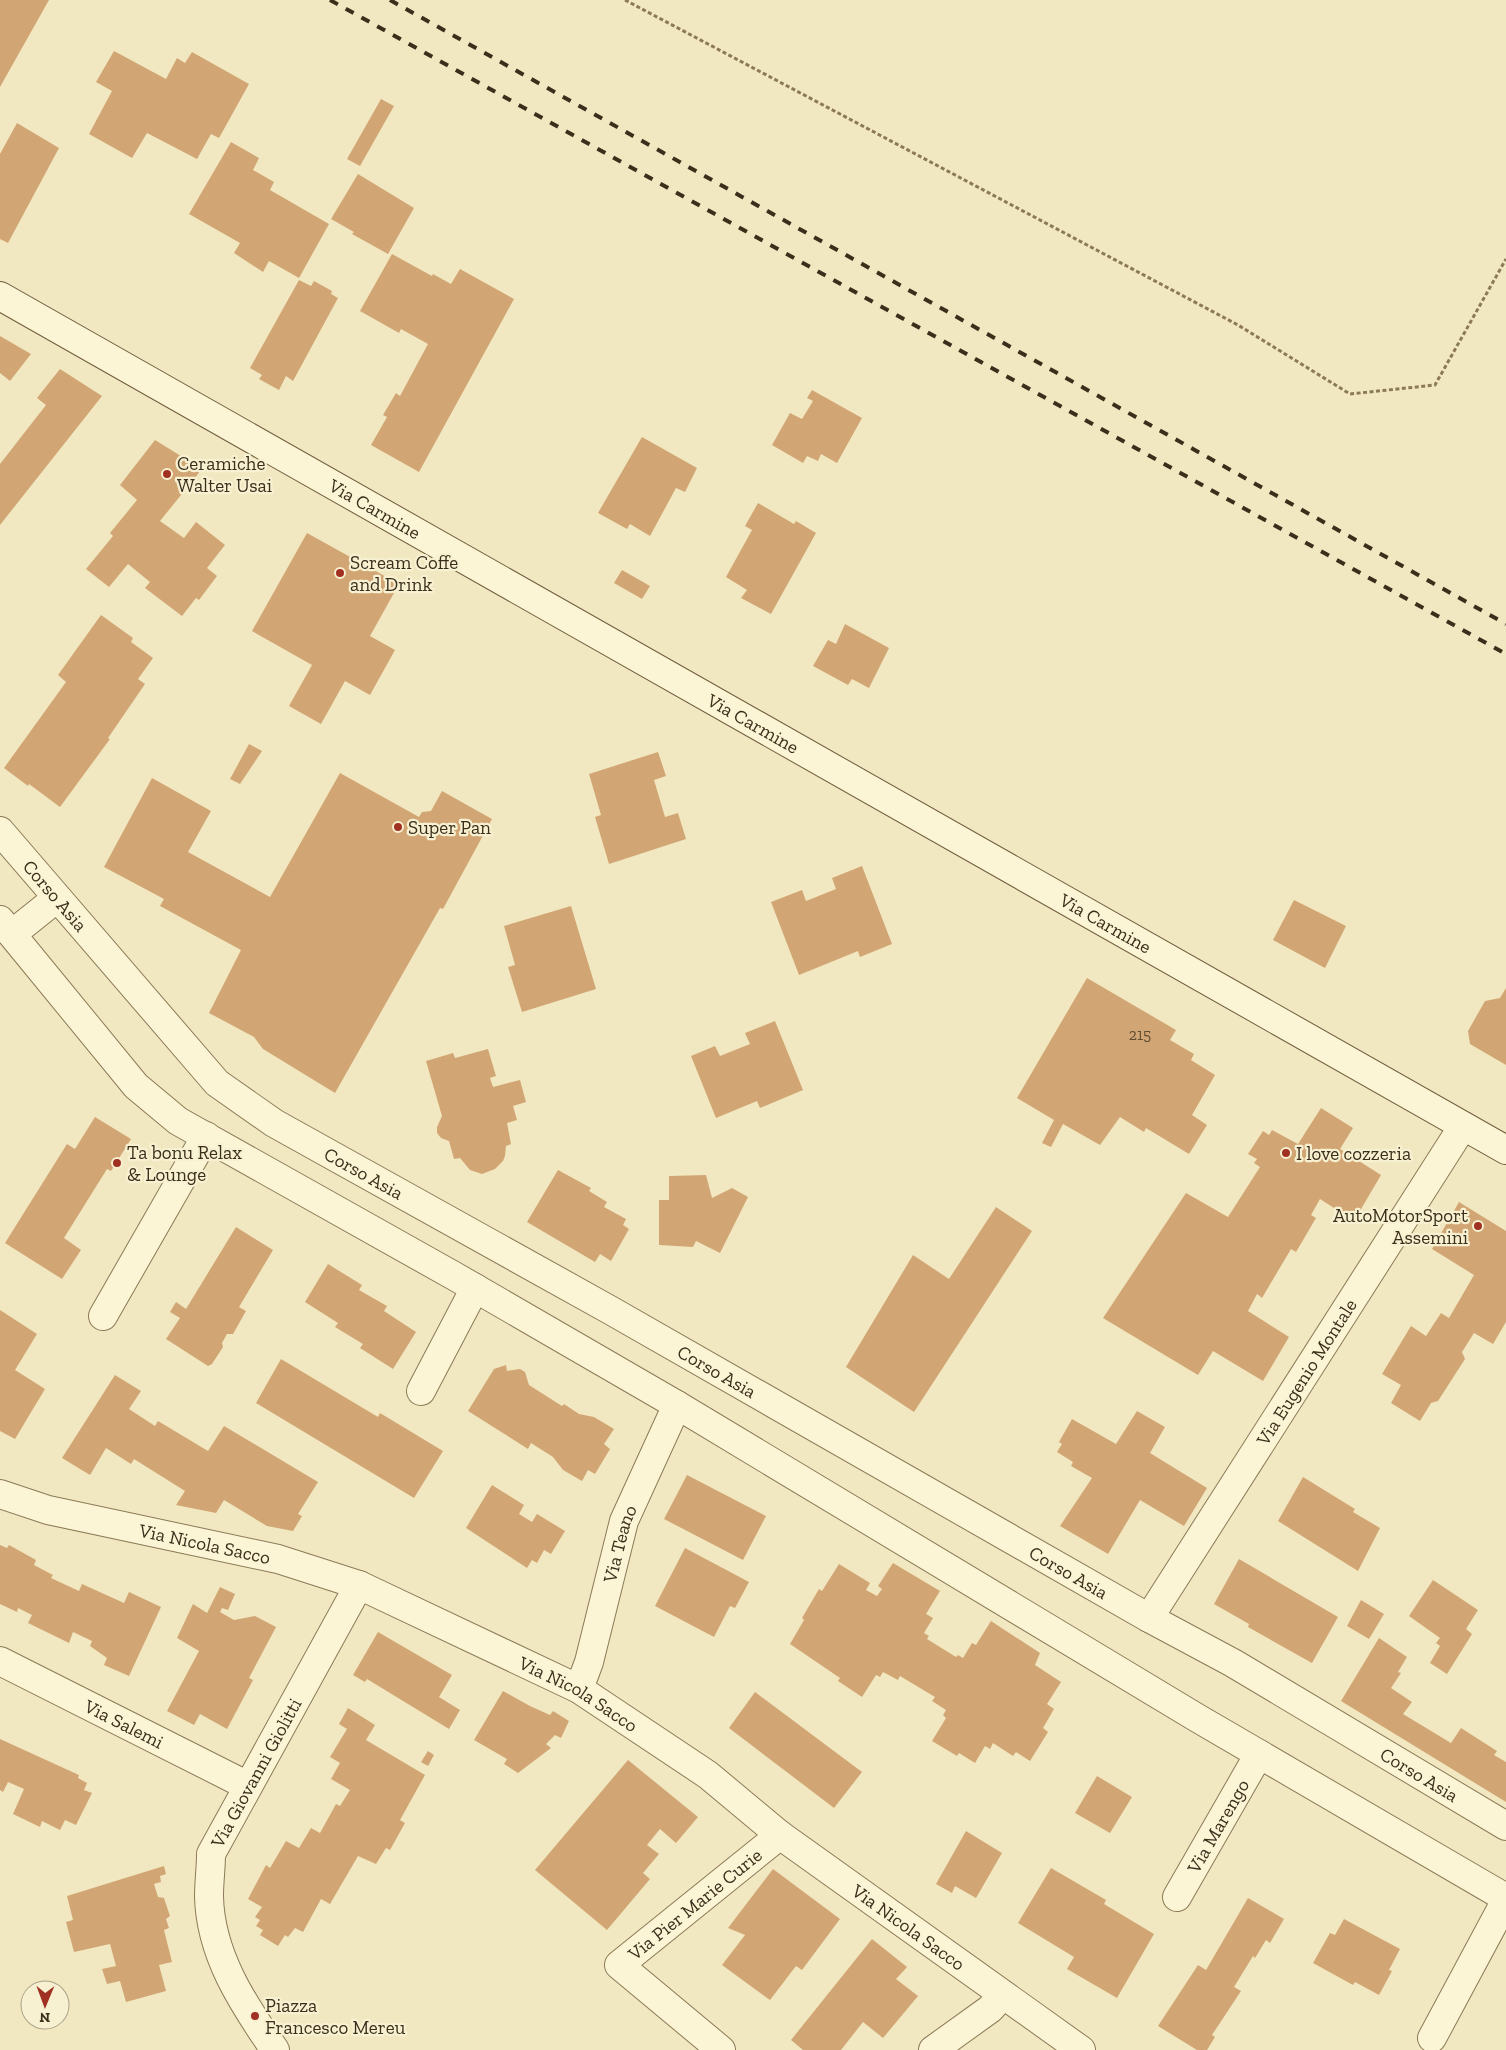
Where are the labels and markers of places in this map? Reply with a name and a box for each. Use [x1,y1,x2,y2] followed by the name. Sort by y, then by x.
[177,452,272,497] place label: Ceramiche Walter Usai
[161,468,173,480] marker: Ceramiche Walter Usai
[350,551,458,596] place label: Scream Coffe and Drink
[334,567,346,579] marker: Scream Coffe and Drink
[408,816,491,839] place label: Super Pan
[392,821,404,833] marker: Super Pan
[127,1141,242,1186] place label: Ta bonu Relax & Lounge
[1296,1142,1411,1165] place label: I love cozzeria
[1280,1147,1292,1159] marker: I love cozzeria
[111,1157,123,1169] marker: Ta bonu Relax & Lounge
[1333,1204,1468,1249] place label: AutoMotorSport Assemini
[1472,1220,1484,1232] marker: AutoMotorSport Assemini
[265,1994,406,2039] place label: Piazza Francesco Mereu
[249,2010,261,2022] marker: Piazza Francesco Mereu

